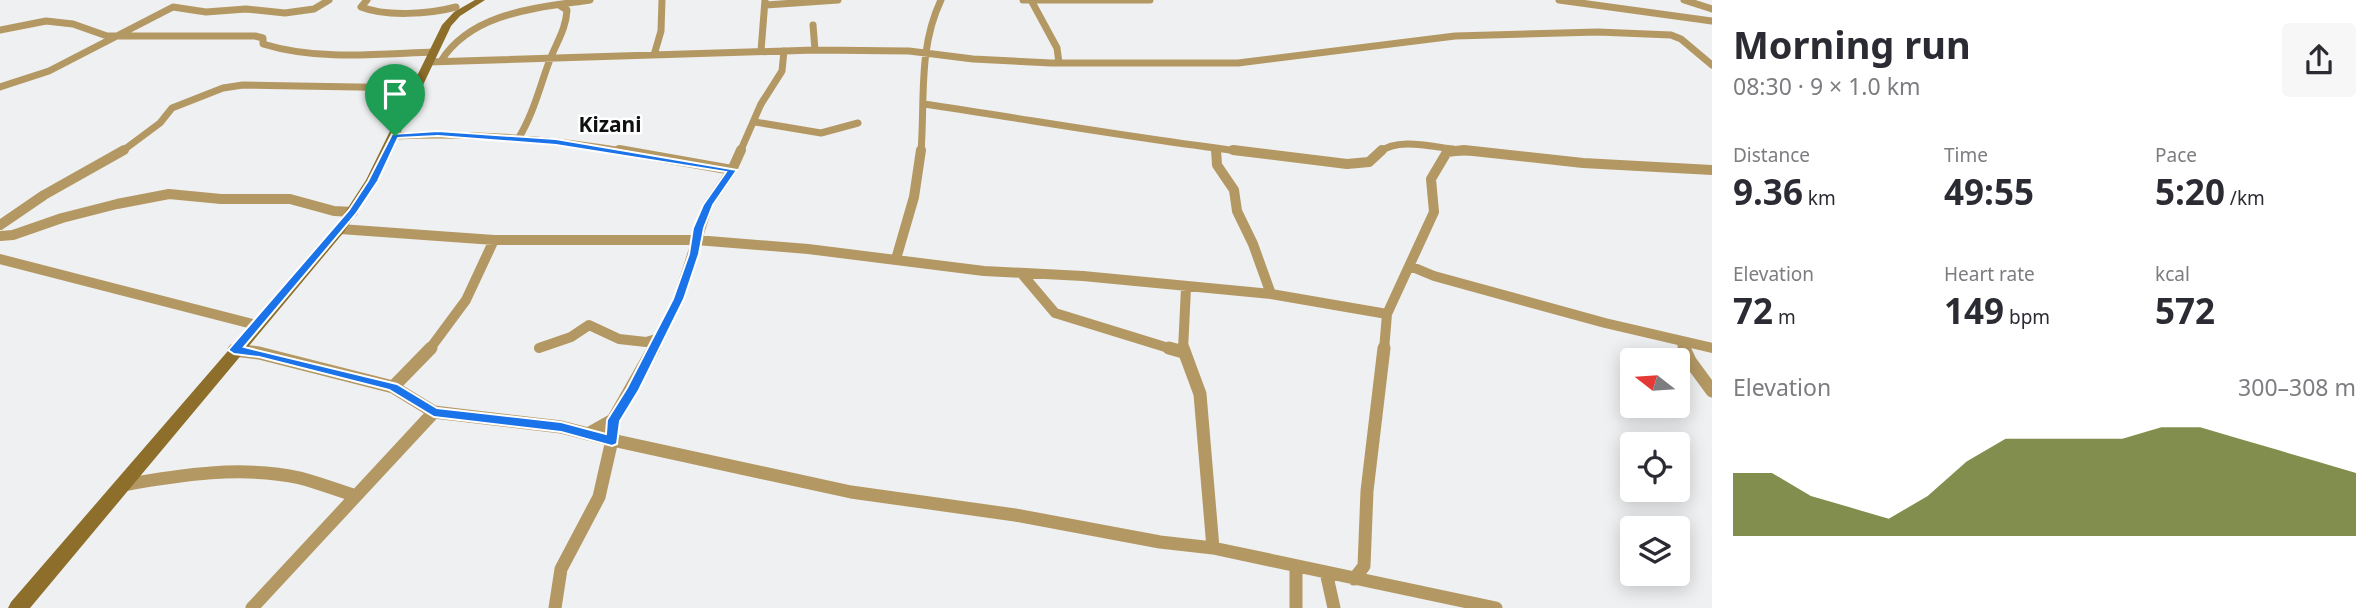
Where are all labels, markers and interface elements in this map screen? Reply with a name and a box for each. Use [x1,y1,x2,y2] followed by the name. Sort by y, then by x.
[1733,18,1971,70] text: Morning run
[2282,23,2356,97] button: share
[365,64,425,136] pin
[1733,70,1920,102] text: 08:30 · 9 × 1.0 km
[376,75,414,113] icon: arrive
[578,110,642,138] district label: Kizani
[1733,142,1810,168] text: Distance
[1944,142,1988,168] text: Time
[2155,142,2197,168] text: Pace
[1733,168,1803,215] text: 9.36
[1944,168,2034,215] text: 49:55
[2155,168,2225,215] text: 5:20
[1803,185,1836,211] text: km
[2225,185,2265,211] text: /km
[1733,261,1814,287] text: Elevation
[1944,261,2035,287] text: Heart rate
[2155,261,2190,287] text: kcal
[1733,287,1773,334] text: 72
[1944,287,2004,334] text: 149
[2155,287,2215,334] text: 572
[1773,304,1796,330] text: m
[2004,304,2050,330] text: bpm
[1620,348,1690,418] north arrow
[1620,348,1690,586] map controls
[1733,371,1831,403] text: Elevation
[2238,371,2356,403] text: 300–308 m
[1620,432,1690,502] button: locate
[1620,516,1690,586] button: layers

